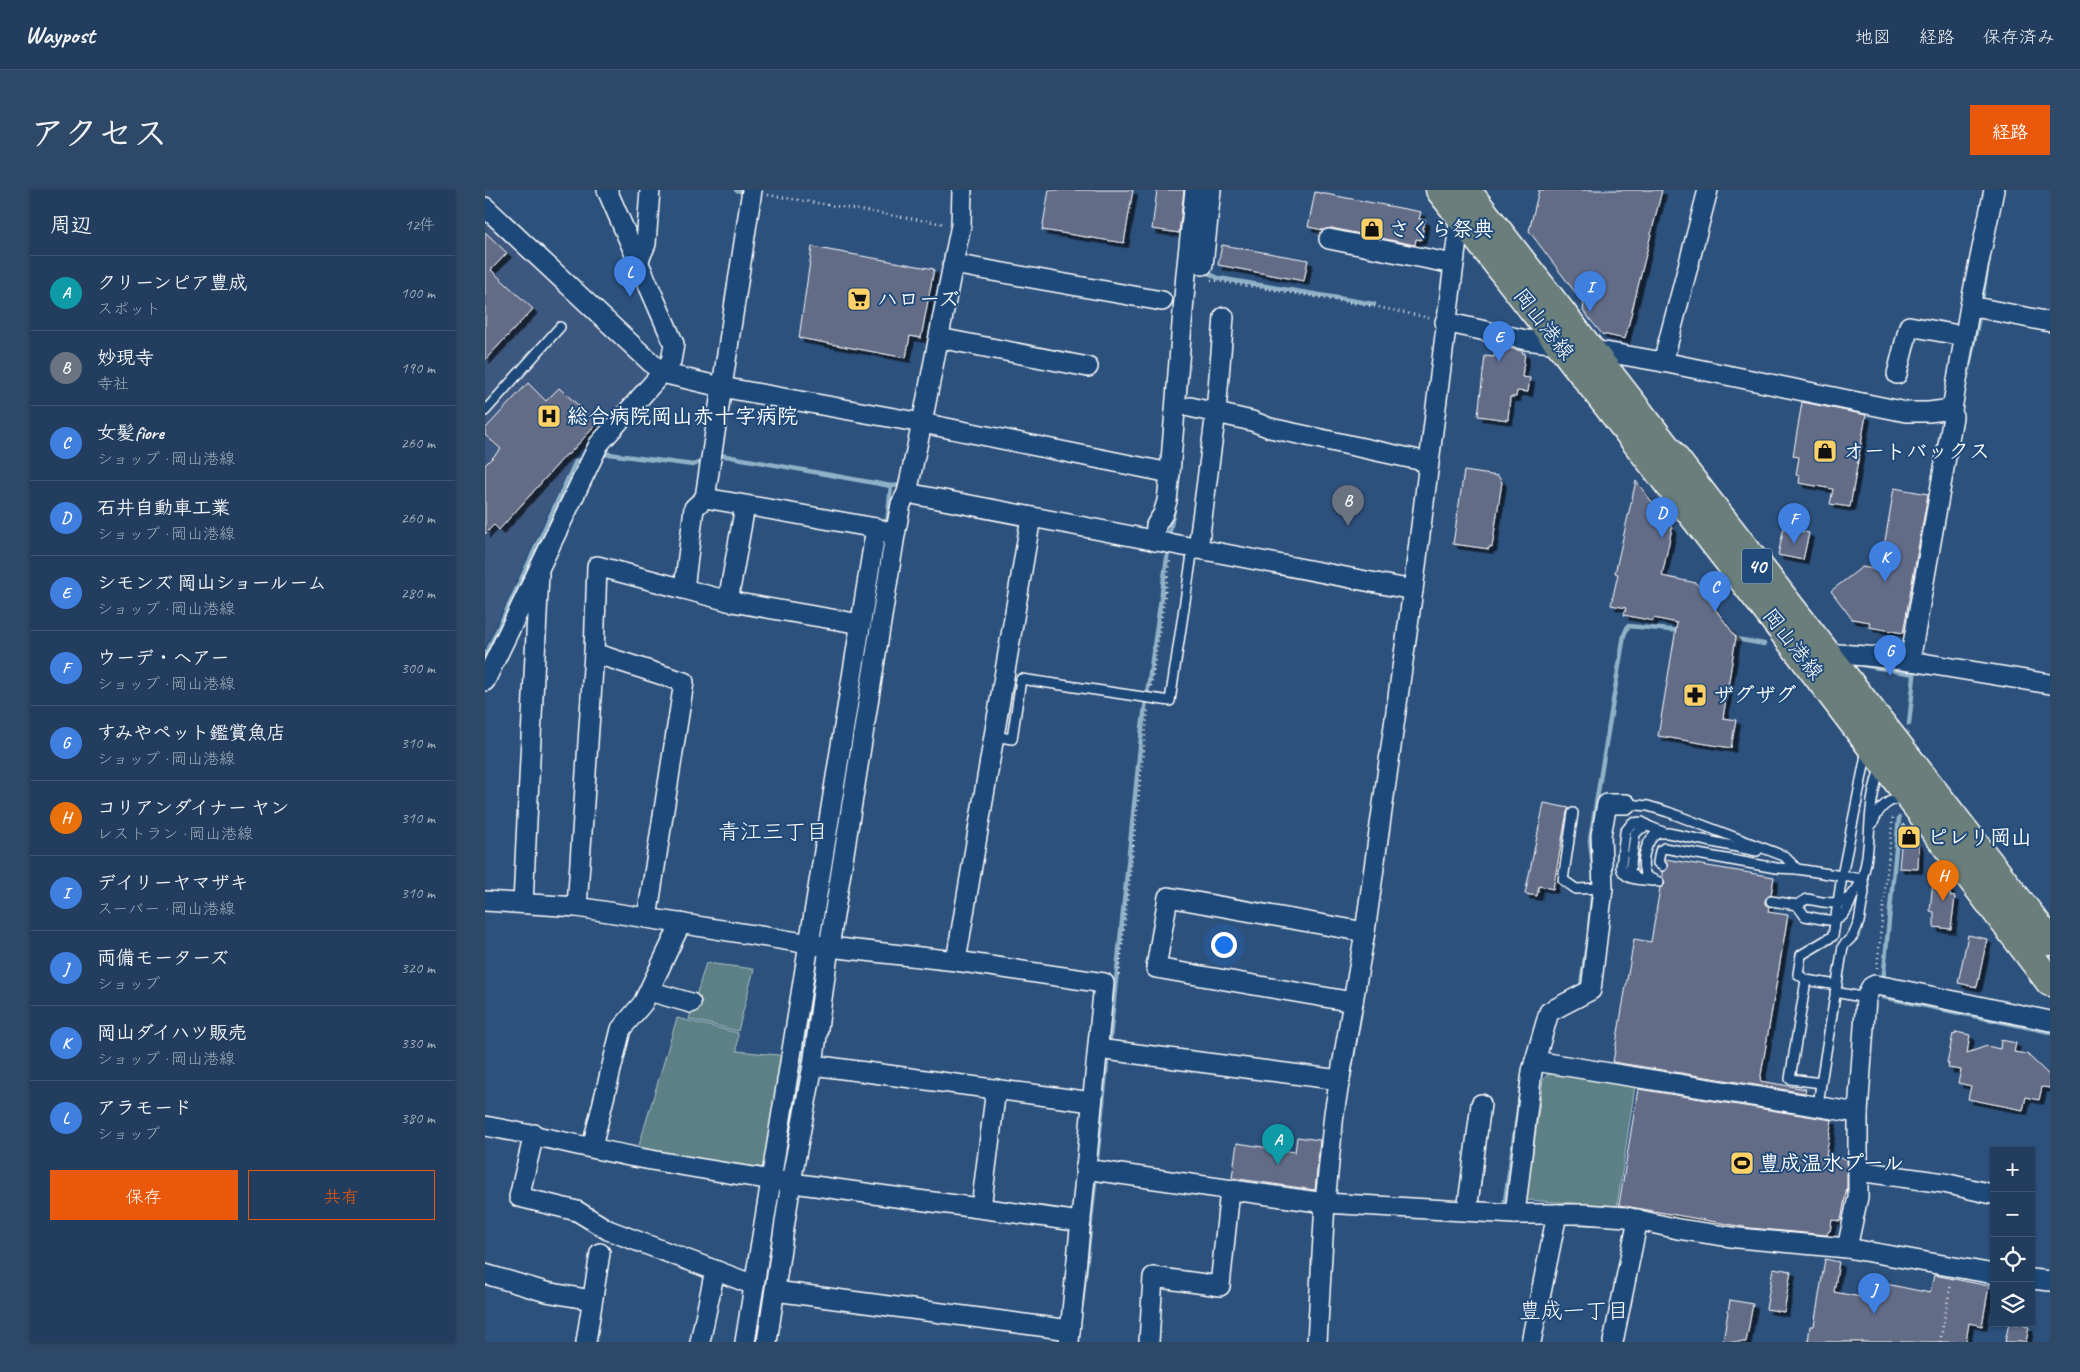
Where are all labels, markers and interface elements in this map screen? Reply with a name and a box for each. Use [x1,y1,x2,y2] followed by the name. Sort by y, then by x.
[25,20,95,50] text: Waypost
[1855,26,1891,48] text: 地図
[1919,26,1955,48] text: 経路
[1983,26,2055,48] text: 保存済み
[1970,105,2050,155] button: 経路
[30,111,168,156] text: アクセス
[50,212,92,238] text: 周辺
[405,215,435,235] text: 12件
[1359,216,1385,242] shop icon: さくら祭典
[1389,216,1494,242] place label: さくら祭典
[614,256,646,297] pin: L
[97,271,248,295] text: クリーンピア豊成
[1574,271,1606,312] pin: I
[62,283,70,303] text: A
[401,283,435,303] text: 100 m
[1508,283,1580,365] street label: 岡山港線
[846,286,872,312] supermarket icon: ハローズ
[877,286,959,312] place label: ハローズ
[97,299,161,319] text: スポット
[1483,321,1515,362] pin: E
[97,346,154,370] text: 妙現寺
[62,358,70,378] text: B
[401,358,435,378] text: 190 m
[97,374,129,394] text: 寺社
[536,403,562,429] hospital icon: 総合病院岡山赤十字病院
[567,403,798,429] place label: 総合病院岡山赤十字病院
[97,421,164,445] text: 女髪fiore
[62,433,70,453] text: C
[401,433,435,453] text: 260 m
[1812,438,1838,464] shop icon: オートバックス
[1843,438,1990,464] place label: オートバックス
[97,449,235,469] text: ショップ · 岡山港線
[1332,485,1364,526] pin: B
[97,496,230,520] text: 石井自動車工業
[1646,497,1678,538] pin: D
[1778,503,1810,544] pin: F
[61,508,71,528] text: D
[401,508,435,528] text: 260 m
[97,524,235,544] text: ショップ · 岡山港線
[1869,541,1901,582] pin: K
[1742,548,1772,584] road number: 40
[97,571,327,595] text: シモンズ 岡山ショールーム
[1699,571,1731,612] pin: C
[62,583,70,603] text: E
[401,583,435,603] text: 280 m
[97,599,235,619] text: ショップ · 岡山港線
[1757,603,1829,685] street label: 岡山港線
[1874,635,1906,676] pin: G
[97,646,229,670] text: ウーデ・ヘアー
[62,658,70,678] text: F
[401,658,435,678] text: 300 m
[97,674,235,694] text: ショップ · 岡山港線
[1682,682,1708,708] pharmacy icon: ザグザグ
[1713,682,1796,708] place label: ザグザグ
[97,721,285,745] text: すみやペット鑑賞魚店
[62,733,70,753] text: G
[401,733,435,753] text: 310 m
[97,749,235,769] text: ショップ · 岡山港線
[97,796,289,820] text: コリアンダイナー ヤン
[61,808,71,828] text: H
[401,808,435,828] text: 310 m
[718,818,828,846] district label: 青江三丁目
[97,824,253,844] text: レストラン · 岡山港線
[1896,824,1922,850] shop icon: ピレリ岡山
[1927,824,2032,850] place label: ピレリ岡山
[1927,860,1959,901] pin: H
[97,871,249,895] text: デイリーヤマザキ
[63,883,69,903] text: I
[401,883,435,903] text: 310 m
[97,899,235,919] text: スーパー · 岡山港線
[1211,932,1237,958] your location
[97,946,228,970] text: 両備モーターズ
[63,958,69,978] text: J
[401,958,435,978] text: 320 m
[97,974,160,994] text: ショップ
[97,1021,247,1045] text: 岡山ダイハツ販売
[62,1033,70,1053] text: K
[401,1033,435,1053] text: 330 m
[97,1049,235,1069] text: ショップ · 岡山港線
[97,1096,192,1120] text: アラモード
[63,1108,69,1128] text: L
[401,1108,435,1128] text: 380 m
[97,1124,160,1144] text: ショップ
[1262,1124,1294,1165] pin: A
[1990,1147,2035,1327] map controls
[1990,1147,2035,1192] button: +
[1729,1150,1755,1176] sports icon: 豊成温水プール
[1759,1150,1904,1176] place label: 豊成温水プール
[50,1170,238,1220] button: 保存
[248,1170,435,1220] button: 共有
[1990,1192,2035,1237] button: −
[1990,1237,2035,1282] button: locate
[1858,1273,1890,1314] pin: J
[1990,1282,2035,1327] button: layers
[1519,1297,1629,1325] district label: 豊成一丁目

